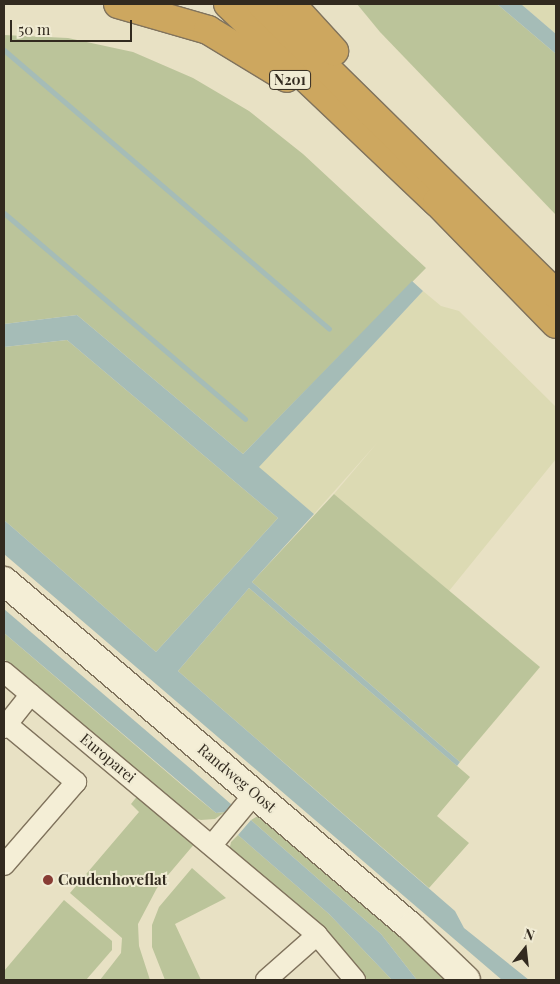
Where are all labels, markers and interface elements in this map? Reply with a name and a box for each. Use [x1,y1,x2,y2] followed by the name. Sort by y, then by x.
[12,10,135,42] scale bar
[18,19,50,39] text: 50 m
[269,68,311,92] road number: N201
[77,730,139,786] street label: Europarei
[194,740,280,816] street label: Randweg Oost
[58,871,167,889] place label: Coudenhoveflat
[42,874,54,886] marker: Coudenhoveflat
[500,924,550,974] north arrow
[522,924,537,945] text: N

